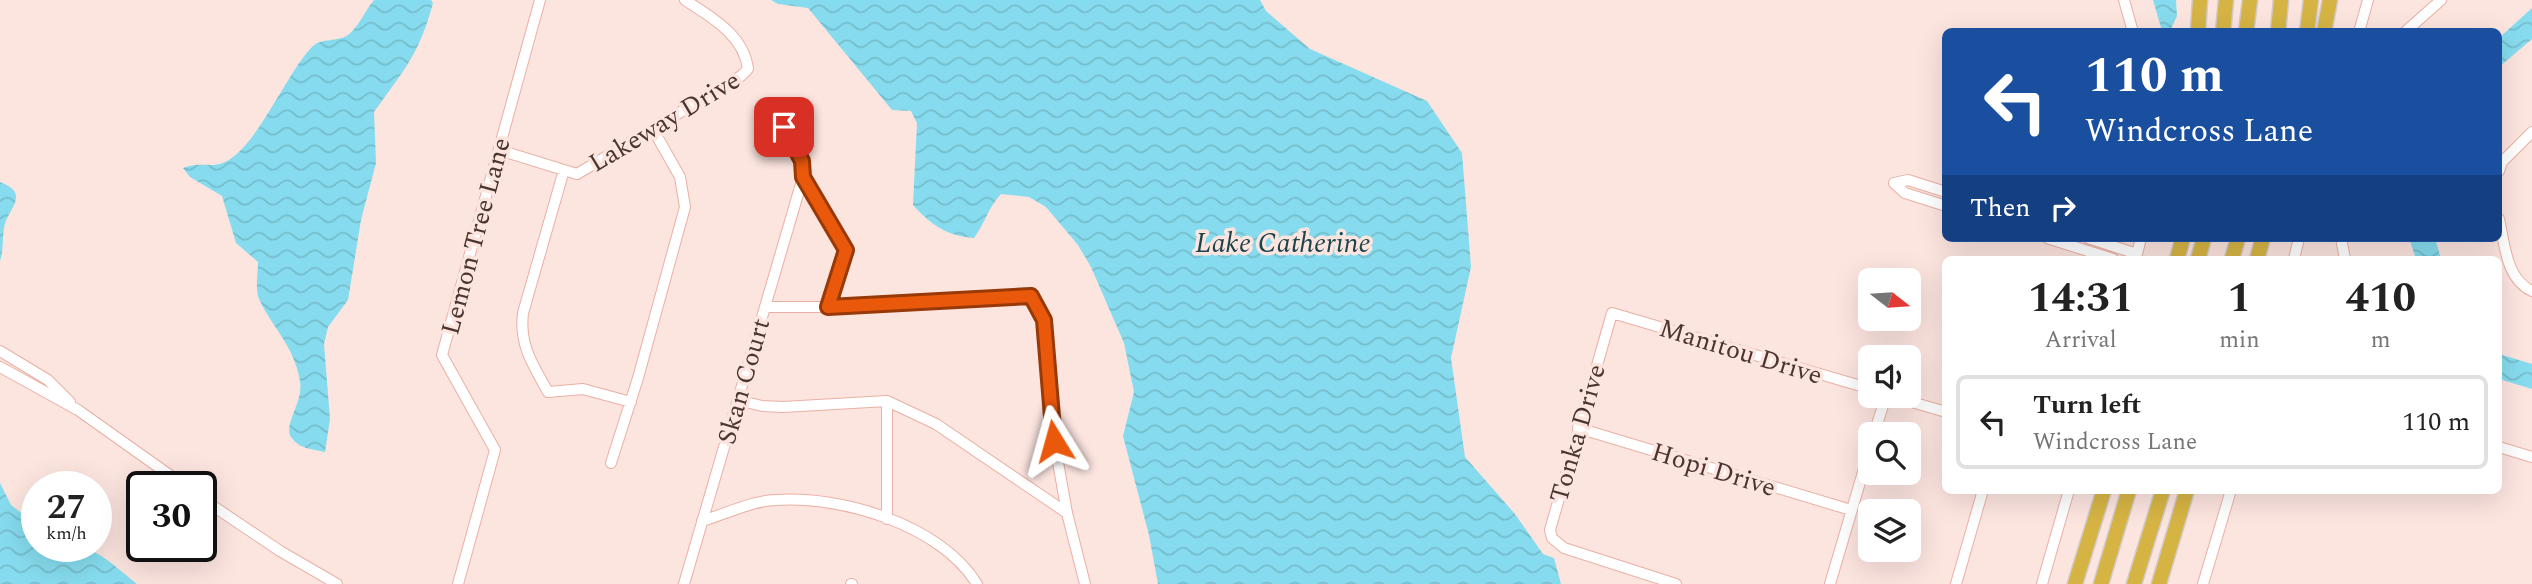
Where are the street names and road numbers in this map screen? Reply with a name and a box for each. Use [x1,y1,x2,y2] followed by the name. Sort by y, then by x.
[581,61,748,183] street label: Lakeway Drive
[430,133,522,339] street label: Lemon Tree Lane
[1654,308,1827,396] street label: Manitou Drive
[707,314,781,449] street label: Skan Court
[1539,359,1617,507] street label: Tonka Drive
[1647,432,1781,508] street label: Hopi Drive

